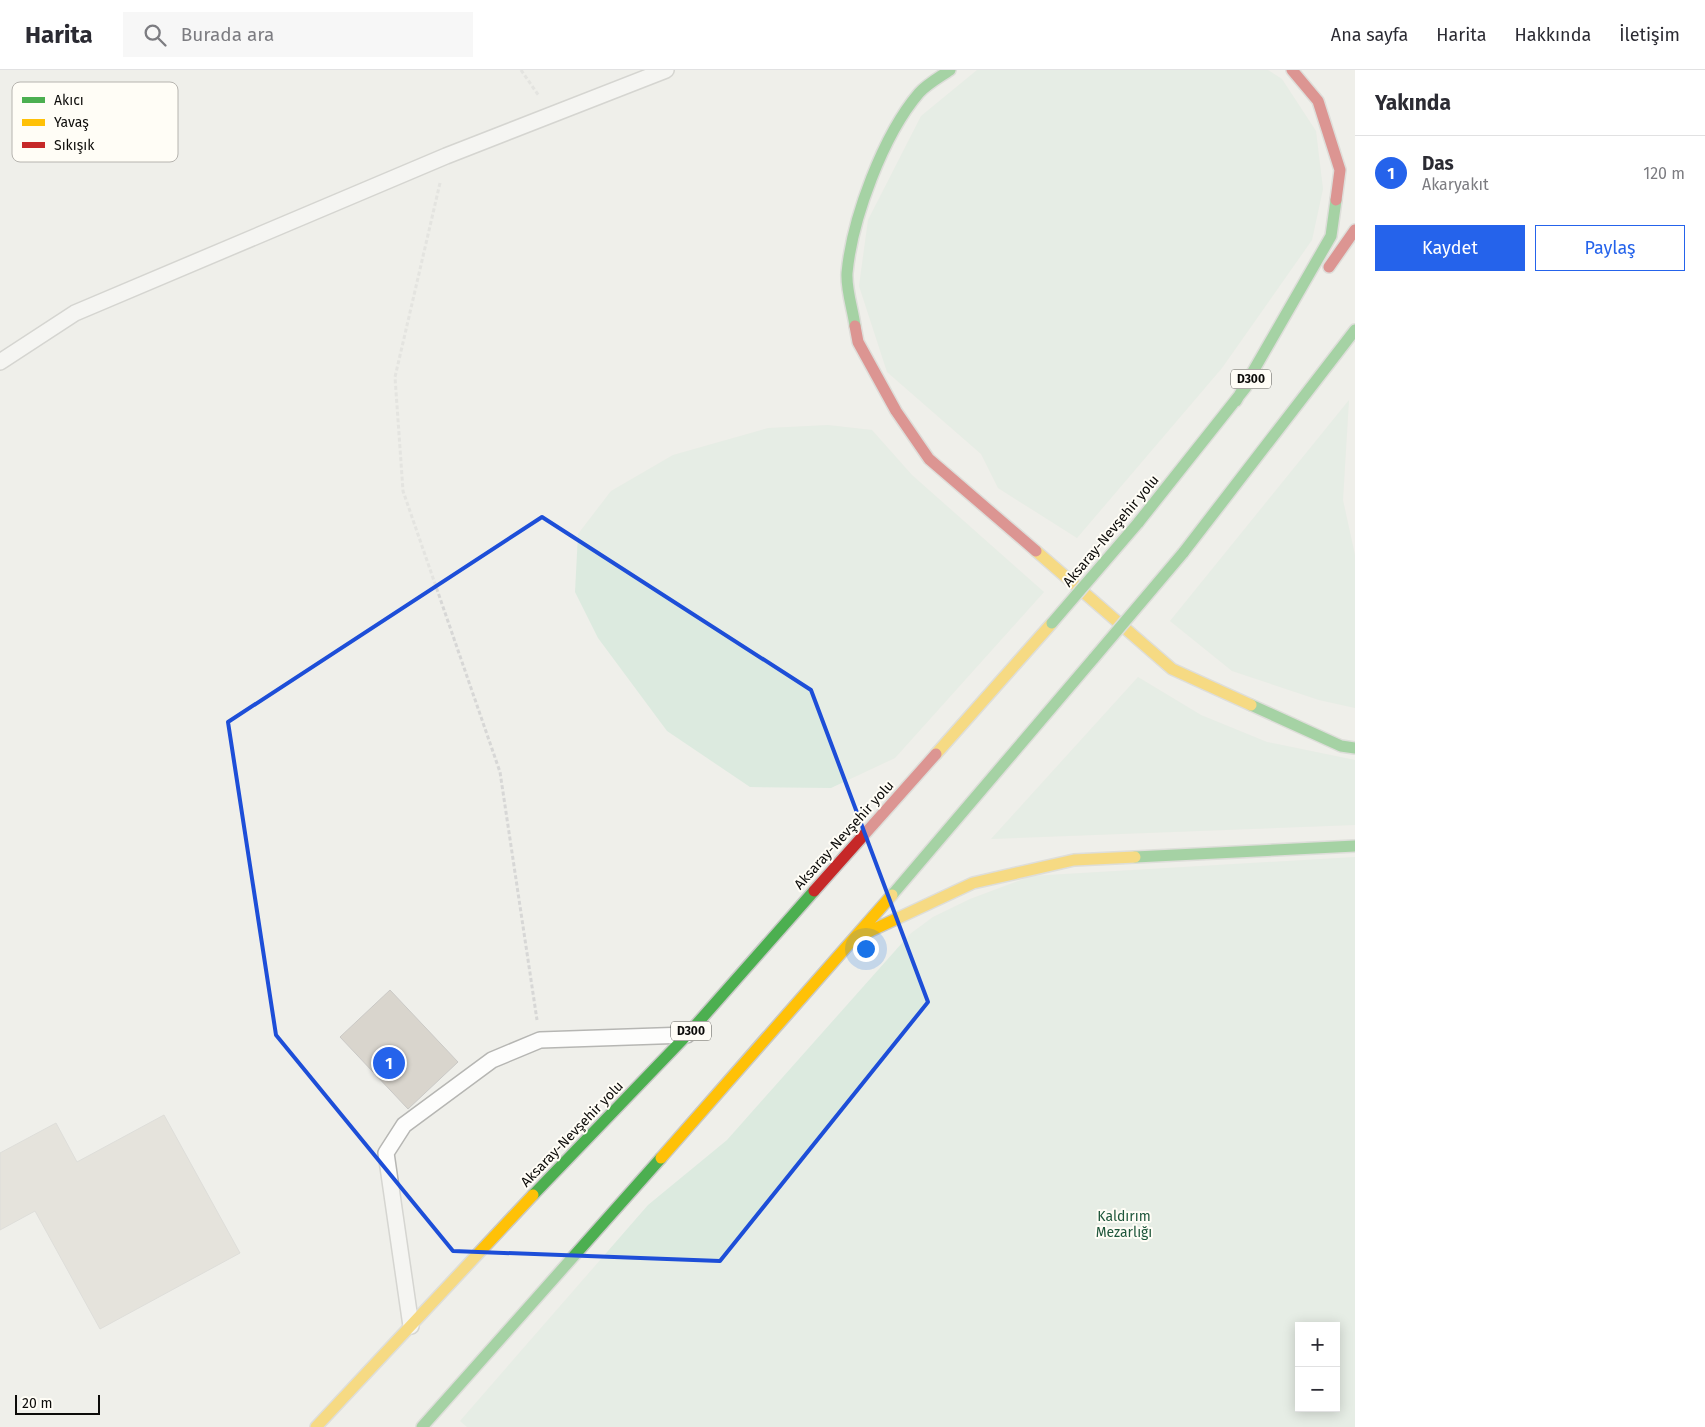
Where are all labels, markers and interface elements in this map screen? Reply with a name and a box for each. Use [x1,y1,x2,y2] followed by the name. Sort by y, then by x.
[123,12,473,57] search box
[25,21,93,49] text: Harita
[141,21,169,49] icon: search
[181,23,274,46] text: Burada ara
[1331,24,1408,46] text: Ana sayfa
[1436,24,1487,46] text: Harita
[1515,24,1591,46] text: Hakkında
[1619,24,1680,46] text: İletişim
[12,82,178,162] legend
[1375,90,1451,116] text: Yakında
[54,92,84,109] text: Akıcı
[54,114,89,131] text: Yavaş
[54,137,95,154] text: Sıkışık
[1422,152,1454,175] text: Das
[1387,164,1395,183] text: 1
[1643,164,1685,183] text: 120 m
[1422,175,1489,194] text: Akaryakıt
[1375,225,1525,271] button: Kaydet
[1535,225,1685,271] button: Paylaş
[1231,370,1271,388] road number: D300
[1059,472,1163,590] street label: Aksaray-Nevşehir yolu
[791,777,897,893] street label: Aksaray-Nevşehir yolu
[853,936,879,962] your location
[671,1021,711,1040] road number: D300
[373,1044,405,1082] pin: 1
[517,1078,627,1190] street label: Aksaray-Nevşehir yolu
[1096,1208,1152,1241] park label: Kaldırım Mezarlığı
[1295,1322,1340,1412] map controls
[1295,1322,1340,1367] button: +
[1295,1367,1340,1412] button: −
[15,1392,100,1415] scale bar
[22,1395,52,1412] text: 20 m

